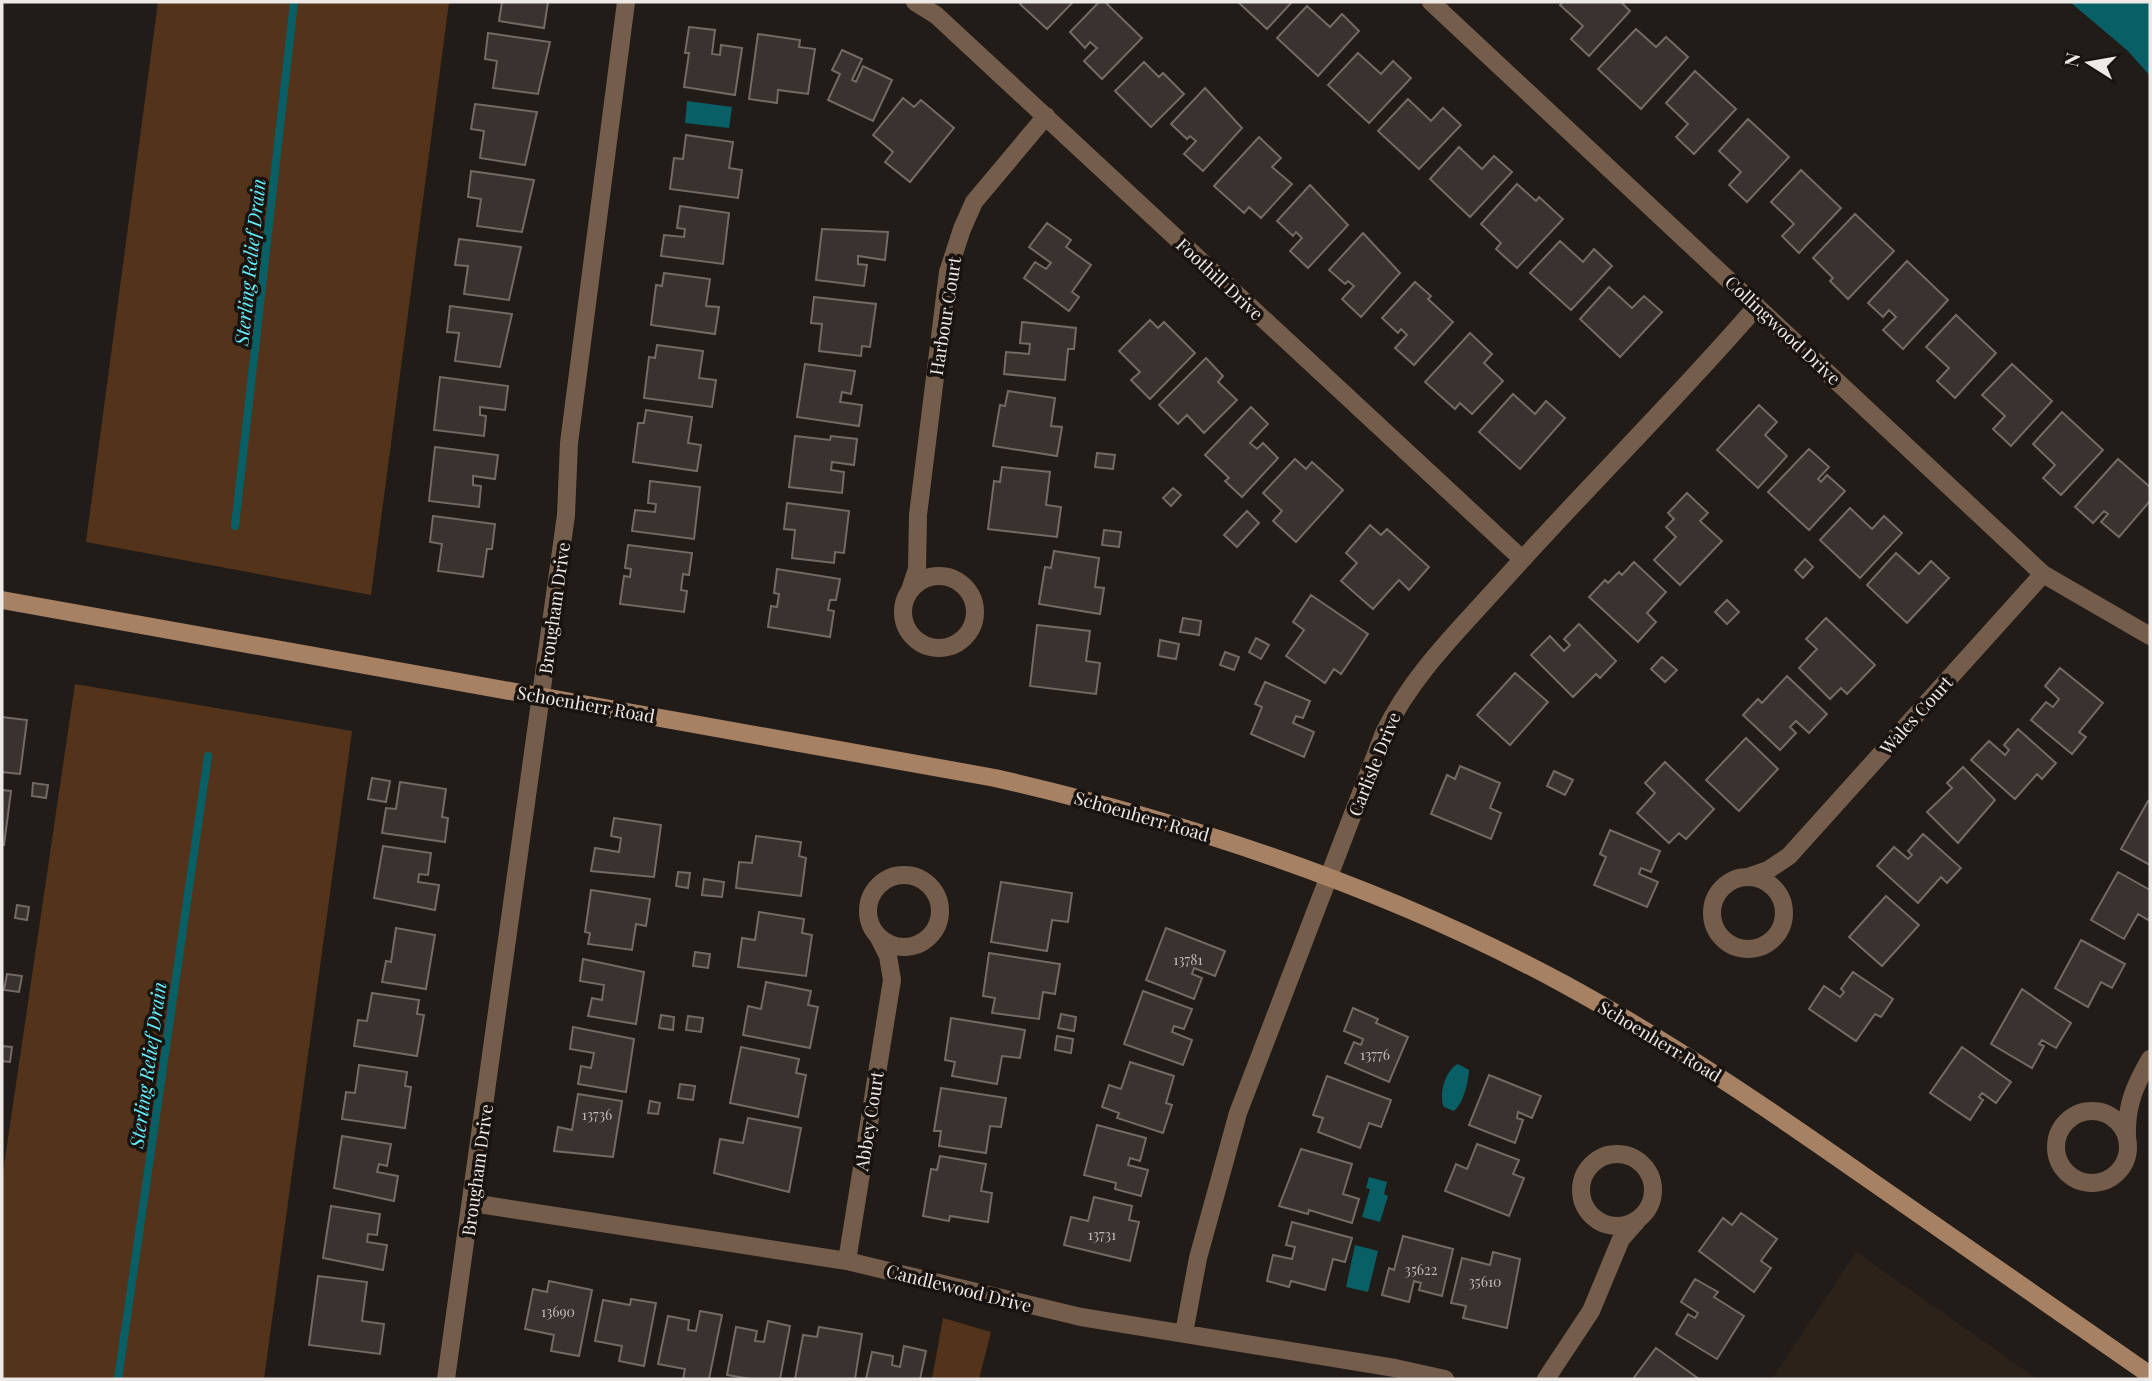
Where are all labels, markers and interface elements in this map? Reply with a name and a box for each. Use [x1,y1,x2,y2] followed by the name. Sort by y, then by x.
[2054,28,2124,98] north arrow
[2057,50,2085,69] text: N
[227,177,271,348] water label: Sterling Relief Drain
[1171,233,1269,325] street label: Foothill Drive
[924,254,966,377] street label: Harbour Court
[1720,270,1846,390] street label: Collingwood Drive
[533,541,575,675] street label: Brougham Drive
[1874,670,1958,760] street label: Wales Court
[515,680,657,728] street label: Schoenherr Road
[1342,708,1406,820] street label: Carlisle Drive
[1072,785,1213,847] street label: Schoenherr Road
[1173,950,1203,969] house number: 13781
[122,980,172,1151] water label: Sterling Relief Drain
[1594,995,1726,1087] street label: Schoenherr Road
[1360,1045,1390,1064] house number: 13776
[849,1069,889,1174] street label: Abbey Court
[456,1103,498,1237] street label: Brougham Drive
[582,1105,612,1124] house number: 13736
[1088,1225,1116,1244] house number: 13731
[884,1258,1034,1318] street label: Candlewood Drive
[1405,1260,1438,1279] house number: 35622
[1469,1272,1501,1291] house number: 35610
[541,1302,575,1321] house number: 13690

